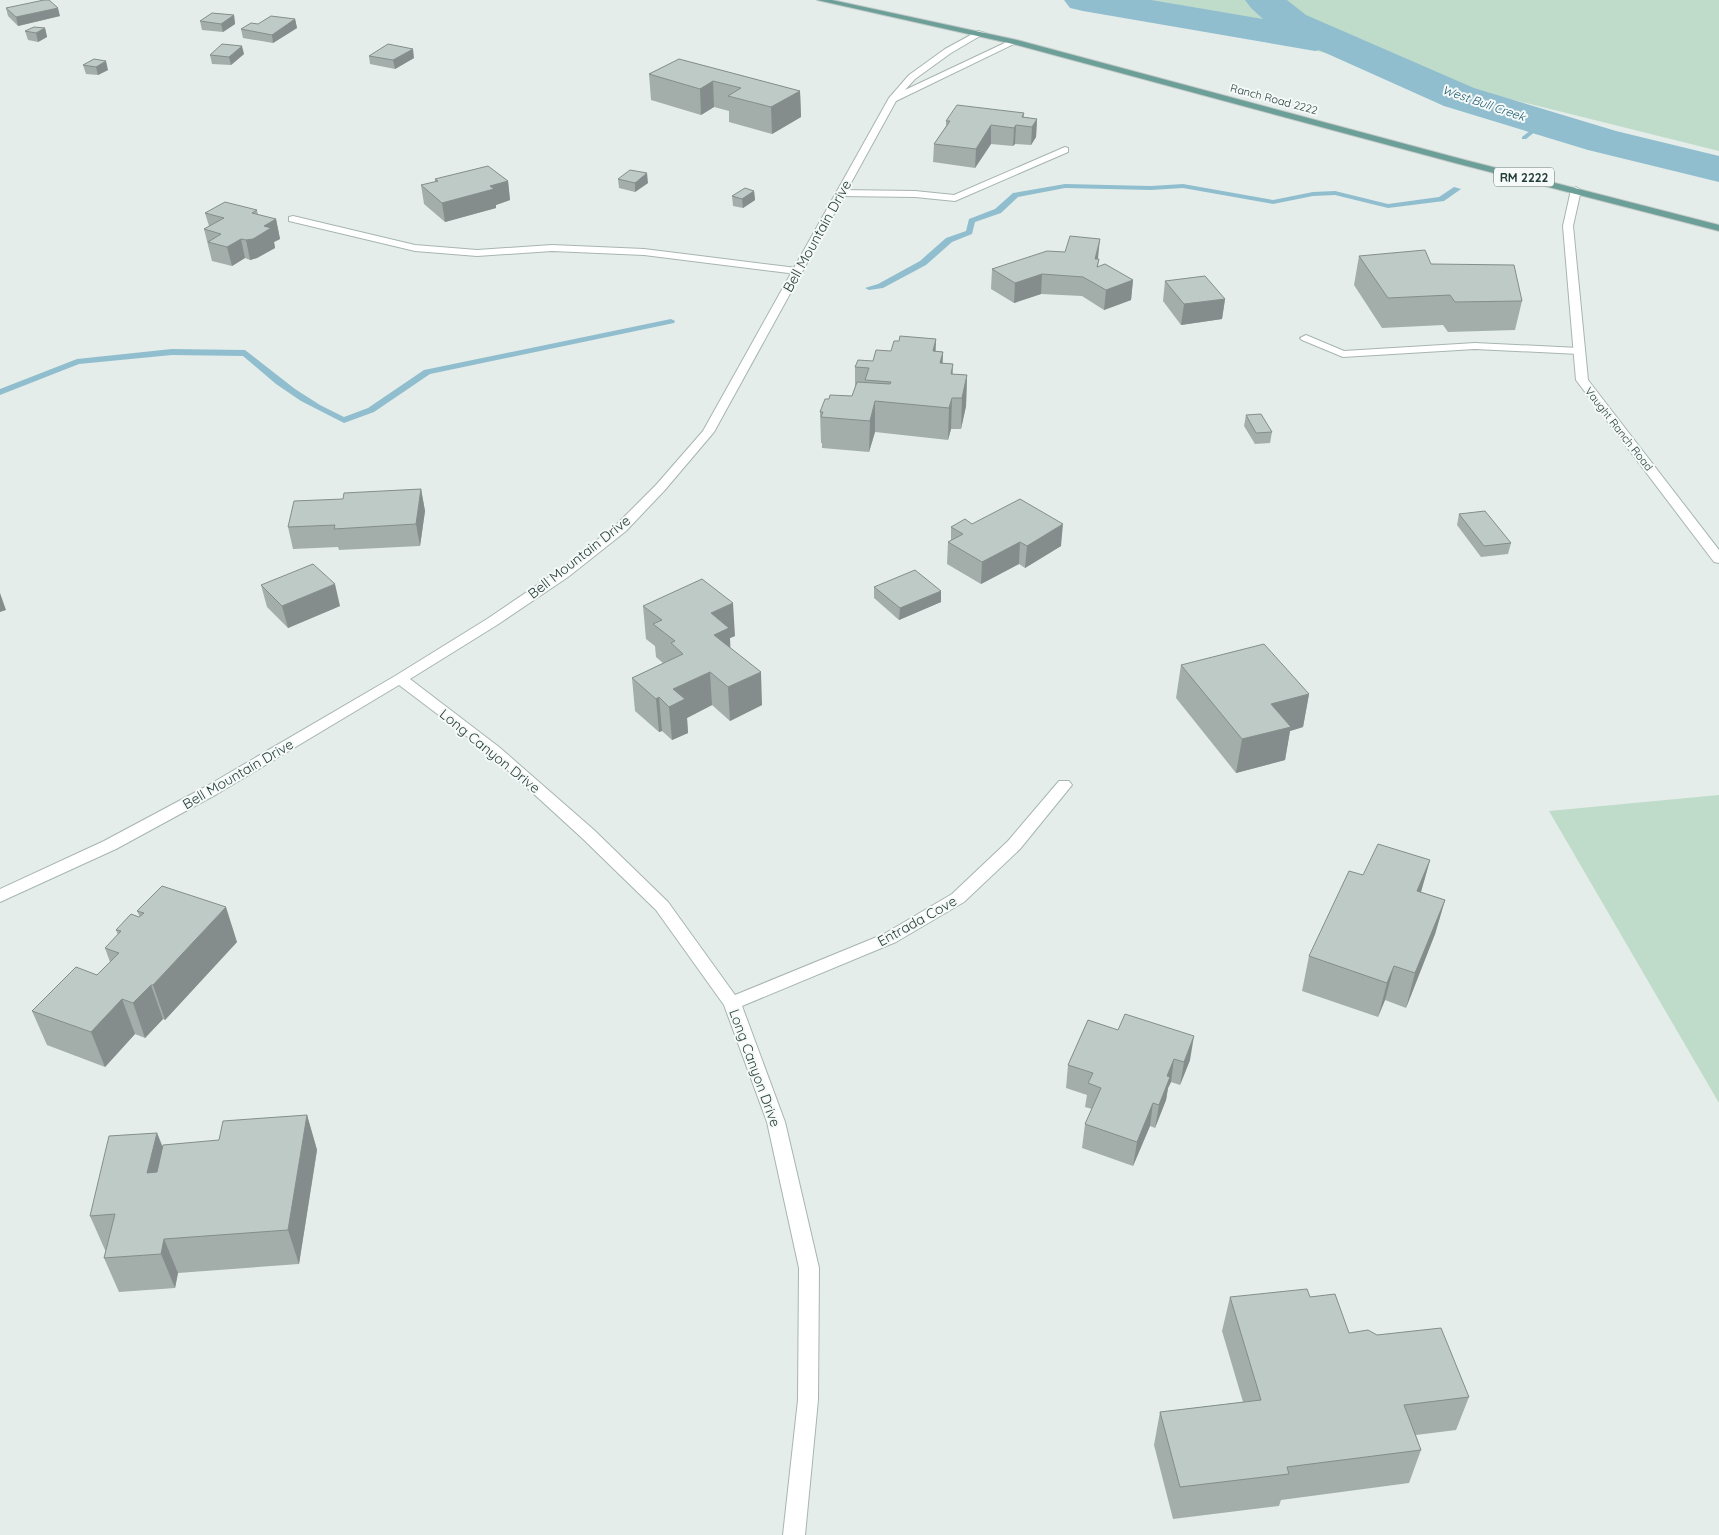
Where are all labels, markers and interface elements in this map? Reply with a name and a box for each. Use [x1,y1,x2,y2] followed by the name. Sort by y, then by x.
[1229,81,1319,117] street label: Ranch Road 2222
[1441,82,1529,125] water label: West Bull Creek
[1494,168,1554,186] road number: RM 2222
[779,177,855,295] street label: Bell Mountain Drive
[1582,384,1656,474] street label: Vaught Ranch Road
[524,511,634,603] street label: Bell Mountain Drive
[436,705,544,797] street label: Long Canyon Drive
[179,735,297,813] street label: Bell Mountain Drive
[874,892,960,950] street label: Entrada Cove
[725,1007,785,1129] street label: Long Canyon Drive

